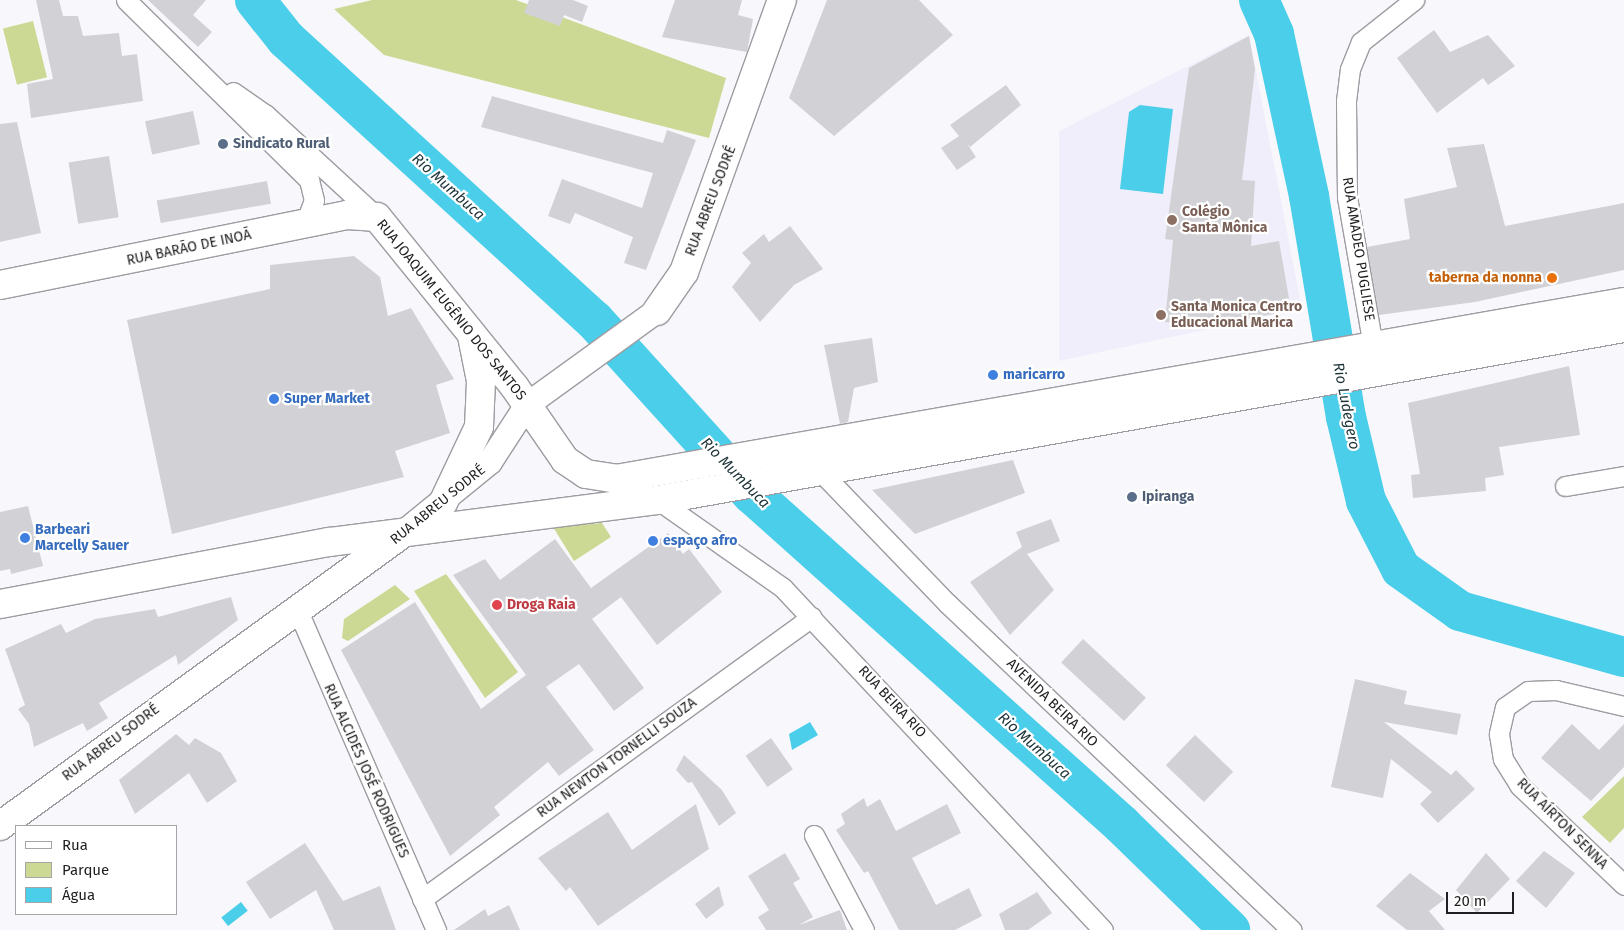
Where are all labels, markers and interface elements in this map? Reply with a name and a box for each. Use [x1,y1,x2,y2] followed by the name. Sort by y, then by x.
[233,136,330,152] place label: Sindicato Rural
[217,138,229,150] marker: Sindicato Rural
[682,143,740,259] street label: RUA ABREU SODRÉ
[408,150,488,224] water label: Rio Mumbuca
[1338,176,1378,322] street label: RUA AMADEO PUGLIESE
[1182,204,1267,236] place label: Colégio Santa Mônica
[1166,214,1178,226] marker: Colégio Santa Mônica
[373,216,529,404] street label: RUA JOAQUIM EUGÊNIO DOS SANTOS
[125,227,253,269] street label: RUA BARÃO DE INOÃ
[1429,270,1542,286] place label: taberna da nonna
[1546,272,1558,284] marker: taberna da nonna
[1171,299,1302,332] place label: Santa Monica Centro Educacional Marica
[1155,309,1167,321] marker: Santa Monica Centro Educacional Marica
[1329,361,1363,451] water label: Rio Ludegero
[1003,367,1065,383] place label: maricarro
[987,369,999,381] marker: maricarro
[284,391,370,407] place label: Super Market
[268,393,280,405] marker: Super Market
[697,434,773,512] water label: Rio Mumbuca
[387,462,489,548] street label: RUA ABREU SODRÉ
[1142,489,1194,505] place label: Ipiranga
[1126,491,1138,503] marker: Ipiranga
[35,522,129,554] place label: Barbeari Marcelly Sauer
[19,532,31,544] marker: Barbeari Marcelly Sauer
[663,533,737,549] place label: espaço afro
[647,535,659,547] marker: espaço afro
[507,597,576,613] place label: Droga Raia
[491,599,503,611] marker: Droga Raia
[1003,655,1101,751] street label: AVENIDA BEIRA RIO
[855,663,929,741] street label: RUA BEIRA RIO
[320,681,412,861] street label: RUA ALCIDES JOSÉ RODRIGUES
[534,694,700,822] street label: RUA NEWTON TORNELLI SOUZA
[59,701,163,785] street label: RUA ABREU SODRÉ
[994,709,1074,783] water label: Rio Mumbuca
[1513,775,1611,873] street label: RUA AÍRTON SENNA
[15,825,178,915] legend
[62,836,88,854] text: Rua
[62,861,109,879] text: Parque
[1449,882,1516,914] scale bar
[62,886,95,904] text: Água
[1454,892,1487,910] text: 20 m

